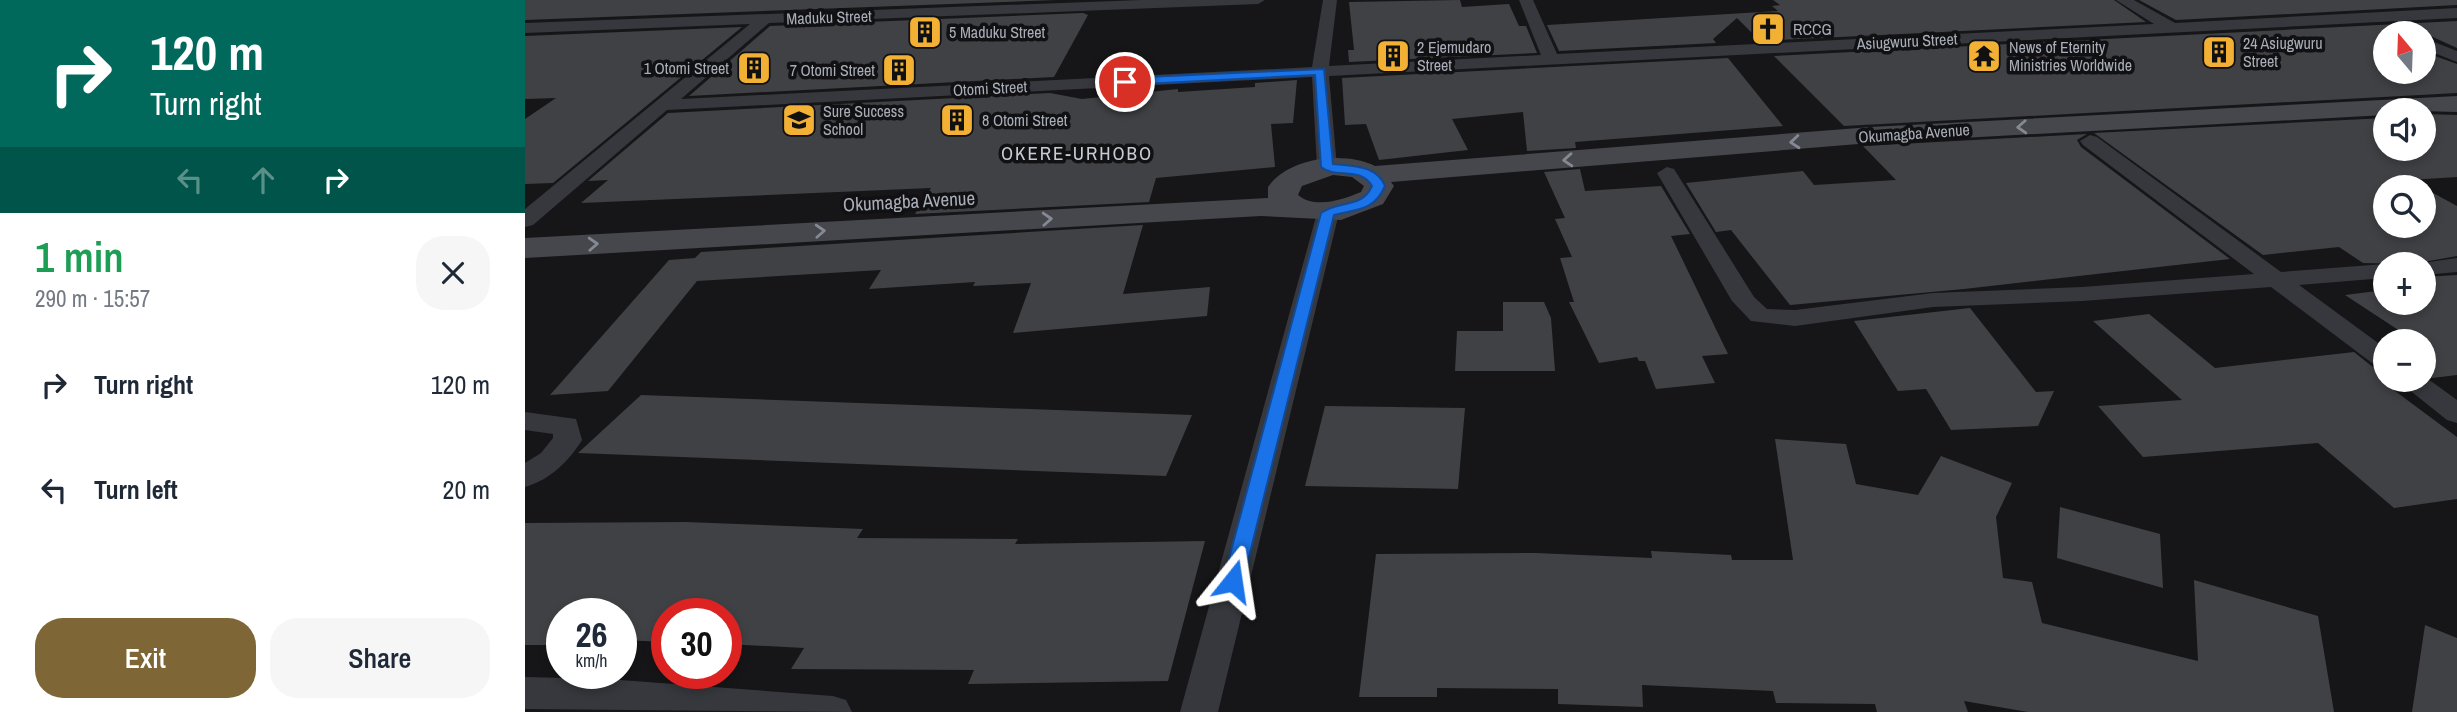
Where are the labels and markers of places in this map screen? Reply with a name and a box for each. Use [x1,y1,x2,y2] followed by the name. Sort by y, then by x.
[1749,10,1787,48] church icon: RCCG
[906,13,944,51] building icon: 5 Maduku Street
[1793,18,1832,40] place label: RCCG
[949,21,1046,43] place label: 5 Maduku Street
[2243,32,2323,72] place label: 24 Asiugwuru Street
[2200,33,2238,71] building icon: 24 Asiugwuru Street
[1417,36,1491,76] place label: 2 Ejemudaro Street
[2009,36,2132,76] place label: News of Eternity Ministries Worldwide
[1374,37,1412,75] building icon: 2 Ejemudaro Street
[1965,37,2003,75] temple icon: News of Eternity Ministries Worldwide
[735,49,773,87] building icon: 1 Otomi Street
[880,51,918,89] building icon: 7 Otomi Street
[1095,52,1155,112] pin
[644,57,729,79] place label: 1 Otomi Street
[790,59,875,81] place label: 7 Otomi Street
[823,100,904,140] place label: Sure Success School
[780,101,818,139] school or university icon: Sure Success School
[938,101,976,139] building icon: 8 Otomi Street
[982,109,1068,131] place label: 8 Otomi Street

